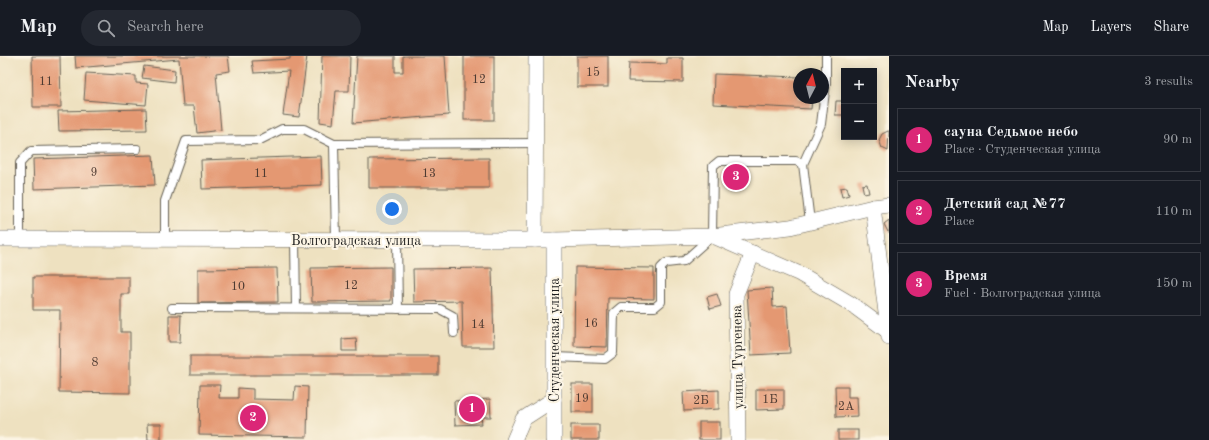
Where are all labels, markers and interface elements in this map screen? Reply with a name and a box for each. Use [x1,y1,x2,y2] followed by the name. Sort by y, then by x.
[81,10,361,46] search box
[95,17,117,39] icon: search
[20,18,57,37] text: Map
[127,20,204,35] text: Search here
[1043,20,1069,34] text: Map
[1091,20,1132,34] text: Layers
[1154,20,1189,34] text: Share
[586,66,600,79] house number: 15
[793,68,829,104] north arrow
[841,68,877,140] map controls
[841,68,877,104] button: +
[472,74,486,86] house number: 12
[905,74,960,91] text: Nearby
[1144,75,1193,88] text: 3 results
[39,76,53,88] house number: 11
[841,104,877,140] button: −
[944,125,1078,140] text: сауна Седьмое небо
[915,133,923,146] text: 1
[1163,133,1192,146] text: 90 m
[944,143,1101,156] text: Place · Студенческая улица
[723,162,749,192] pin: 3
[91,167,97,179] house number: 9
[254,168,268,180] house number: 11
[422,168,436,180] house number: 13
[944,197,1066,212] text: Детский сад №77
[382,199,402,219] your location
[915,205,923,218] text: 2
[1155,205,1192,218] text: 110 m
[944,215,974,228] text: Place
[291,234,421,248] street label: Волгоградская улица
[944,269,988,284] text: Время
[915,277,923,290] text: 3
[1155,277,1192,290] text: 150 m
[548,278,562,402] street label: Студенческая улица
[344,280,358,292] house number: 12
[231,281,245,293] house number: 10
[944,287,1101,300] text: Fuel · Волгоградская улица
[730,305,746,409] street label: улица Тургенева
[584,318,598,330] house number: 16
[471,319,485,331] house number: 14
[92,357,99,369] house number: 8
[575,393,589,405] house number: 19
[459,394,485,424] pin: 1
[762,394,778,406] house number: 1Б
[693,395,709,407] house number: 2Б
[838,401,854,413] house number: 2А
[240,403,266,433] pin: 2

